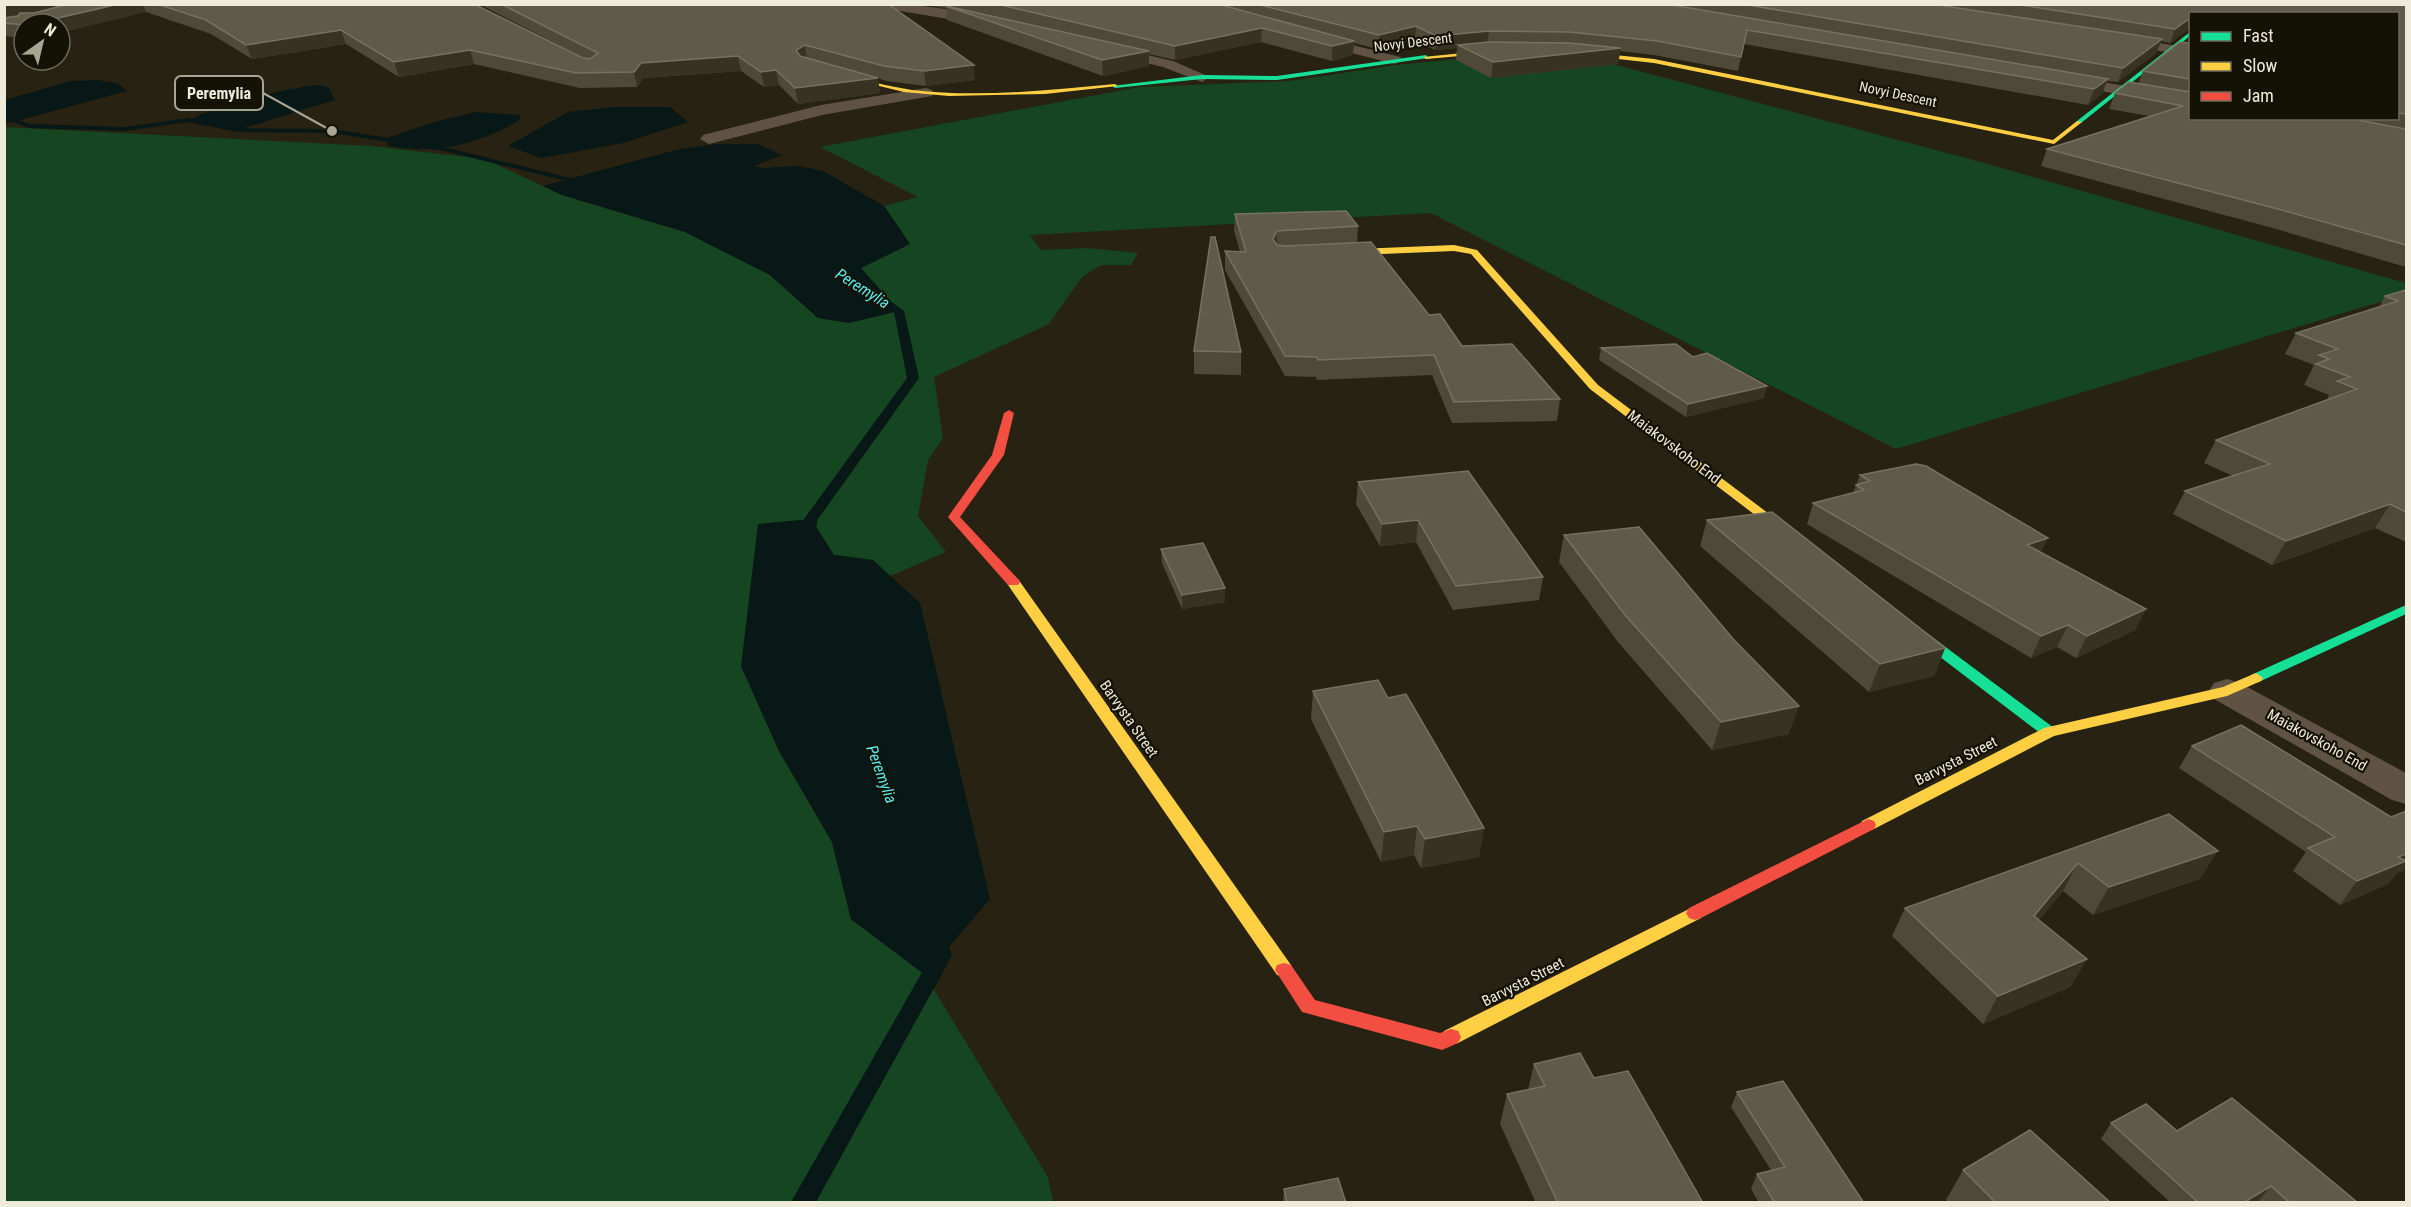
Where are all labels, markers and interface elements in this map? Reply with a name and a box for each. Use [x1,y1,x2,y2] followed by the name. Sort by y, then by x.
[12,12,72,72] north arrow
[2189,12,2399,120] legend
[41,19,59,41] text: N
[2243,25,2274,46] text: Fast
[1373,29,1453,55] street label: Novyi Descent
[2243,55,2278,76] text: Slow
[175,76,263,110] callout: Peremylia
[1858,78,1938,110] street label: Novyi Descent
[187,84,251,103] text: Peremylia
[2243,85,2274,106] text: Jam
[832,264,893,312] water label: Peremylia
[1624,406,1724,488] street label: Maiakovskoho End
[1096,677,1162,761] street label: Barvysta Street
[2264,705,2370,775] street label: Maiakovskoho End
[1912,733,2000,789] street label: Barvysta Street
[862,743,901,806] water label: Peremylia
[1479,954,1567,1010] street label: Barvysta Street

